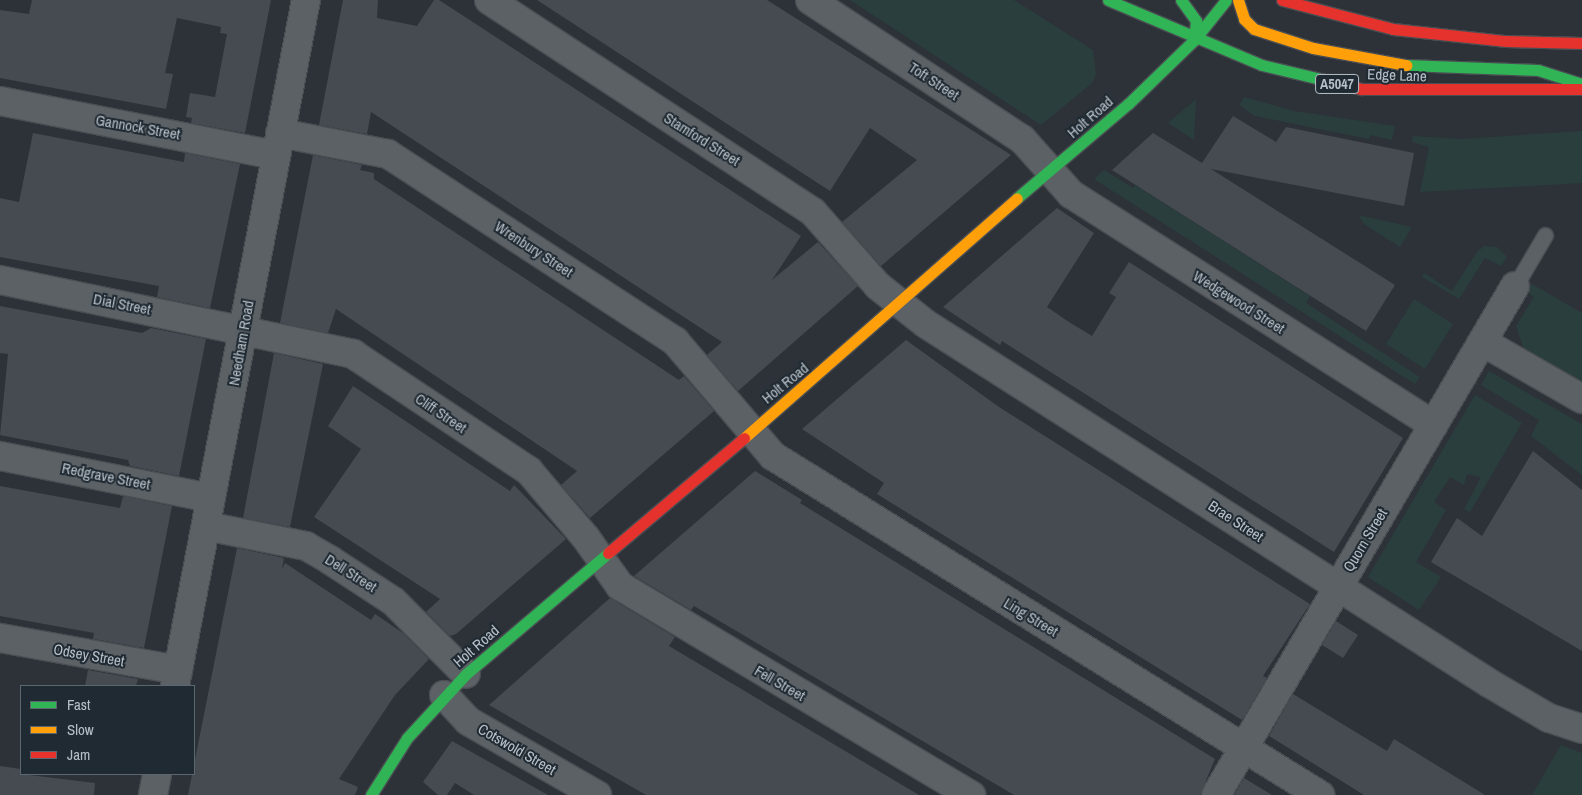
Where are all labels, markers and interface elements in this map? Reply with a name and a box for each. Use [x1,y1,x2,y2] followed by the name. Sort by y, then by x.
[906,58,962,104] street label: Toft Street
[1367,65,1427,85] street label: Edge Lane
[1314,72,1360,96] road number: A5047
[1063,92,1117,142] street label: Holt Road
[661,109,743,169] street label: Stamford Street
[94,111,182,143] street label: Gannock Street
[492,217,576,281] street label: Wrenbury Street
[1190,267,1288,337] street label: Wedgewood Street
[92,290,152,318] street label: Dial Street
[225,299,257,387] street label: Needham Road
[758,359,812,407] street label: Holt Road
[412,389,470,437] street label: Cliff Street
[60,459,152,493] street label: Redgrave Street
[1205,497,1267,545] street label: Brae Street
[1339,505,1391,575] street label: Quorn Street
[322,550,380,596] street label: Dell Street
[1001,594,1061,640] street label: Ling Street
[449,621,503,671] street label: Holt Road
[52,640,126,670] street label: Odsey Street
[751,661,809,705] street label: Fell Street
[20,685,195,775] legend
[67,694,90,715] text: Fast
[67,719,94,740] text: Slow
[475,720,559,778] street label: Cotswold Street
[67,744,90,765] text: Jam

